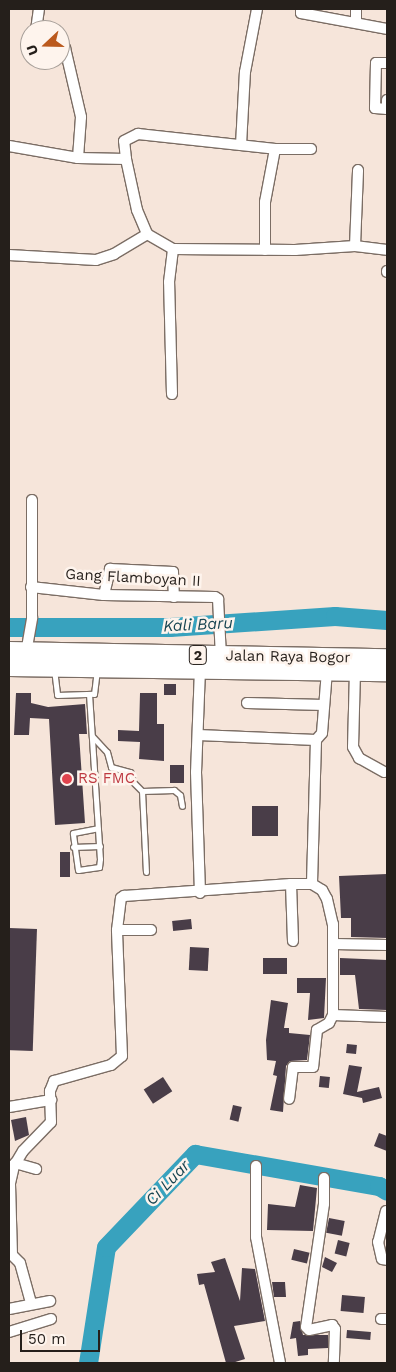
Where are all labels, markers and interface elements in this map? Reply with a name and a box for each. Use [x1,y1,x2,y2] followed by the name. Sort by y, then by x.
[20,20,70,70] north arrow
[23,43,41,58] text: U
[65,565,201,591] street label: Gang Flamboyan II
[163,614,233,636] water label: Kali Baru
[188,644,208,666] road number: 2
[225,647,351,667] street label: Jalan Raya Bogor
[78,770,135,788] place label: RS FMC
[60,772,74,786] marker: RS FMC
[142,1157,194,1209] water label: Ci Luar
[22,1320,102,1352] scale bar
[28,1330,65,1348] text: 50 m

